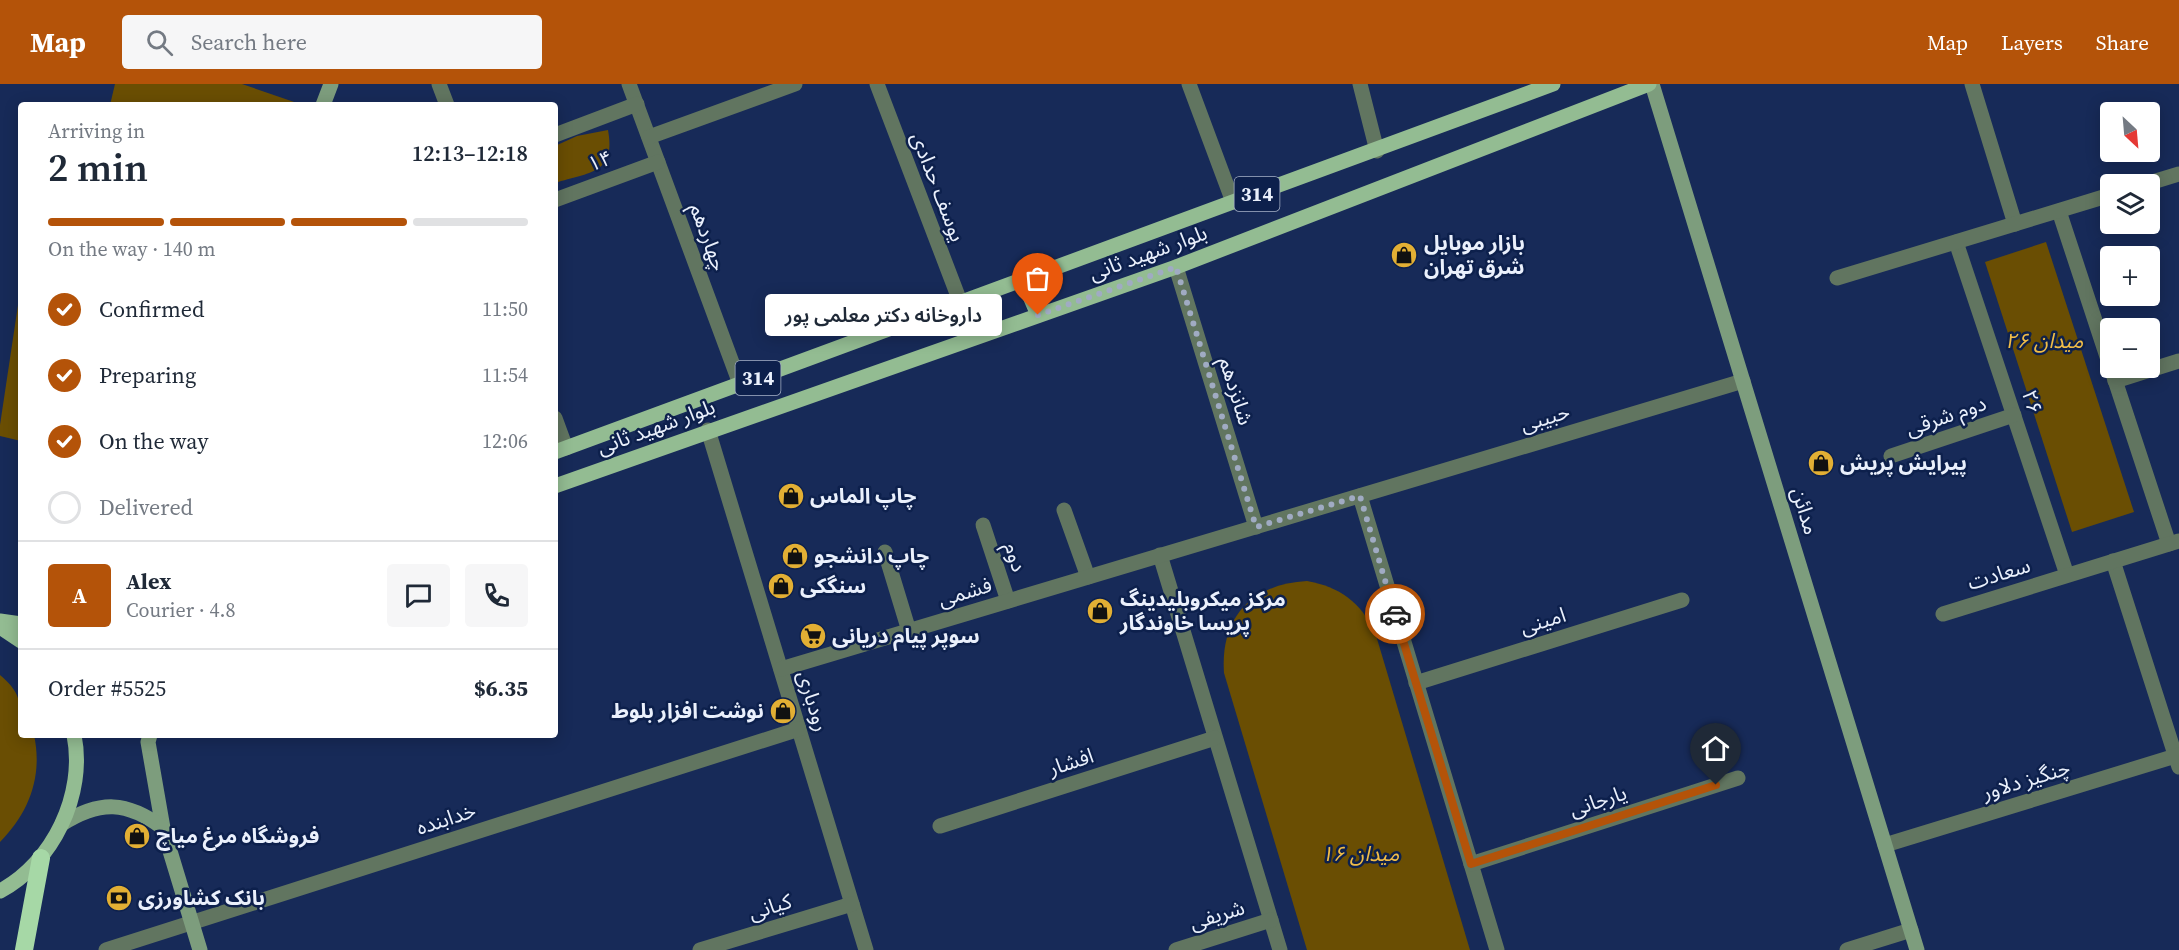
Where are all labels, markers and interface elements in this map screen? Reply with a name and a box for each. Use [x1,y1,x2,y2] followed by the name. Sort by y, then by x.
[122,15,542,69] search box
[30,23,86,61] text: Map
[143,26,176,59] icon: search
[191,27,307,57] text: Search here
[1927,28,1968,57] text: Map
[2001,28,2063,57] text: Layers
[2096,28,2149,57] text: Share
[2100,102,2160,162] north arrow
[2100,102,2160,378] map controls
[48,117,145,145] text: Arriving in
[904,128,973,246] street label: یوسف حدادی
[412,138,528,168] text: 12:13–12:18
[48,141,148,194] text: 2 min
[584,143,616,178] street label: ۱۴
[2100,174,2160,234] button: layers
[1234,177,1280,211] road number: 314
[682,199,734,275] street label: چهاردهم
[1085,218,1211,287] street label: بلوار شهید ثانی
[1424,228,1525,281] place label: بازار موبایل شرق تهران
[48,235,215,263] text: On the way · 140 m
[1389,240,1419,270] shop icon: بازار موبایل شرق تهران
[2100,246,2160,306] button: +
[1012,253,1063,315] pin
[1021,262,1054,295] icon: bag
[48,293,81,326] icon: check
[99,294,204,324] text: Confirmed
[765,294,1002,336] callout: داروخانه دکتر معلمی پور
[482,295,528,323] text: 11:50
[785,301,982,329] text: داروخانه دکتر معلمی پور
[2100,318,2160,378] button: −
[2005,326,2083,355] park label: میدان ۲۶
[1211,353,1261,429] street label: شانزدهم
[48,359,81,392] icon: check
[99,360,196,390] text: Preparing
[482,361,528,389] text: 11:54
[736,361,780,395] road number: 314
[2015,386,2050,418] street label: ۲۶
[1902,388,1991,445] street label: دوم شرقی
[593,392,719,461] street label: بلوار شهید ثانی
[1517,396,1573,439] street label: حبیبی
[48,425,81,458] icon: check
[99,426,208,456] text: On the way
[482,427,528,455] text: 12:06
[1806,448,1836,478] shop icon: پیرایش پریش
[1840,448,1967,477] place label: پیرایش پریش
[776,481,806,511] shop icon: چاپ‌ الماس
[810,481,916,510] place label: چاپ‌ الماس
[1785,484,1826,538] street label: مدائن
[99,492,193,522] text: Delivered
[995,538,1034,576] street label: دوم
[780,541,810,571] shop icon: چاپ دانشجو
[814,541,929,570] place label: چاپ دانشجو
[1964,550,2034,597] street label: سعادت
[387,564,450,627] button: chat
[465,564,528,627] button: phone
[126,566,171,596] text: Alex
[934,570,995,613] street label: فشمی
[766,571,796,601] shop icon: سنگکی
[800,571,866,600] place label: سنگکی
[72,580,87,610] text: A
[1119,584,1286,637] place label: مرکز میکروبلیدینگ پریسا خاوندگار
[1365,584,1425,644] courier
[126,596,235,624] text: Courier · 4.8
[1085,596,1115,626] shop icon: مرکز میکروبلیدینگ پریسا خاوندگار
[1379,598,1412,631] icon: car
[1516,600,1569,641] street label: امینی
[798,621,828,651] supermarket icon: سوپر پیام دریانی
[832,621,980,652] place label: سوپر پیام دریانی
[790,667,836,735] street label: رودباری
[48,673,166,703] text: Order #5525
[474,673,528,703] text: $6.35
[611,696,764,725] place label: نوشت افزار بلوط
[768,696,798,726] shop icon: نوشت افزار بلوط
[1690,723,1741,785] pin
[1699,732,1732,765] icon: home
[1044,741,1097,783] street label: افشار
[1977,752,2073,807] street label: چنگیز دلاور
[1565,778,1630,823] street label: یارجانی
[412,795,479,842] street label: خدابنده
[122,821,152,851] shop icon: فروشگاه مرغ میاچ
[156,821,319,851] place label: فروشگاه مرغ میاچ
[1321,839,1399,868] park label: میدان ۱۶
[104,883,134,913] bank icon: بانک کشاورزی
[138,883,265,912] place label: بانک کشاورزی
[745,886,795,927] street label: کیانی
[1186,892,1248,937] street label: شریفی

